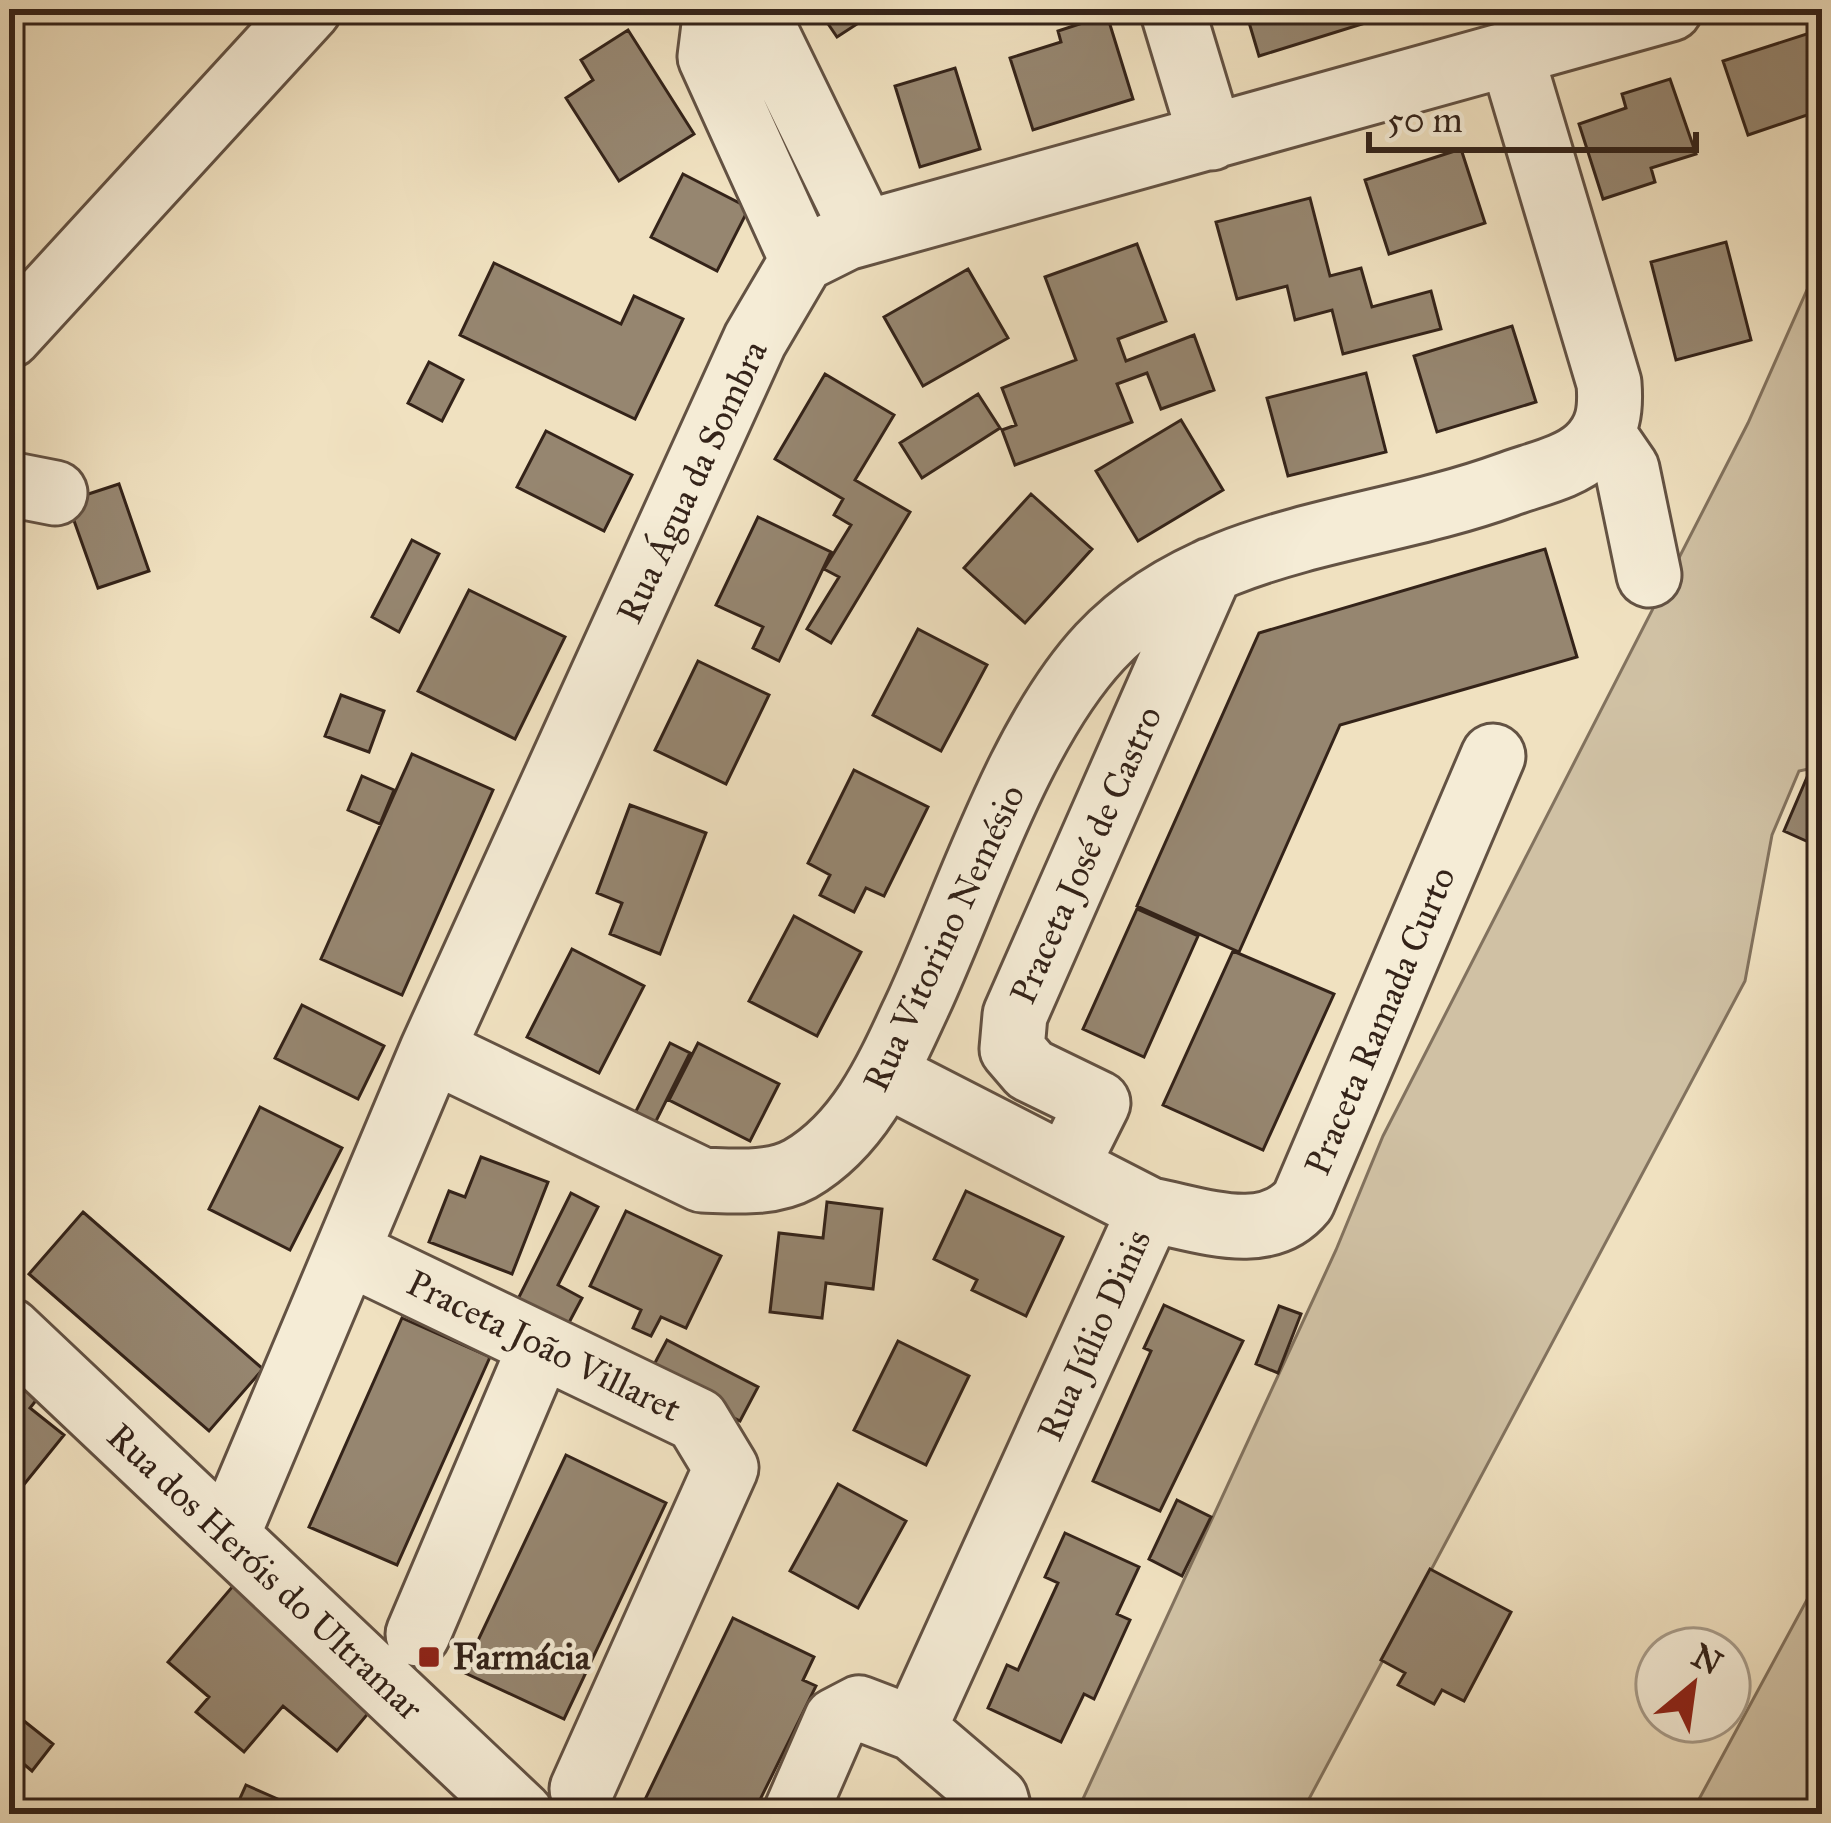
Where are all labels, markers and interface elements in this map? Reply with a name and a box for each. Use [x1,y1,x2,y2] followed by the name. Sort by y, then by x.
[1369,78,1696,152] scale bar
[1387,98,1463,142] text: 50 m
[607,333,777,630] street label: Rua Água da Sombra
[1001,699,1171,1011] street label: Praceta José de Castro
[854,778,1034,1098] street label: Rua Vitorino Nemésio
[1295,860,1465,1182] street label: Praceta Ramada Curto
[1028,1223,1160,1447] street label: Rua Júlio Dinis
[400,1261,688,1431] street label: Praceta João Villaret
[98,1414,432,1730] street label: Rua dos Heróis do Ultramar
[1633,1625,1753,1745] north arrow
[453,1635,591,1679] place label: Farmácia
[1685,1635,1729,1684] text: N
[416,1644,442,1670] marker: Farmácia

